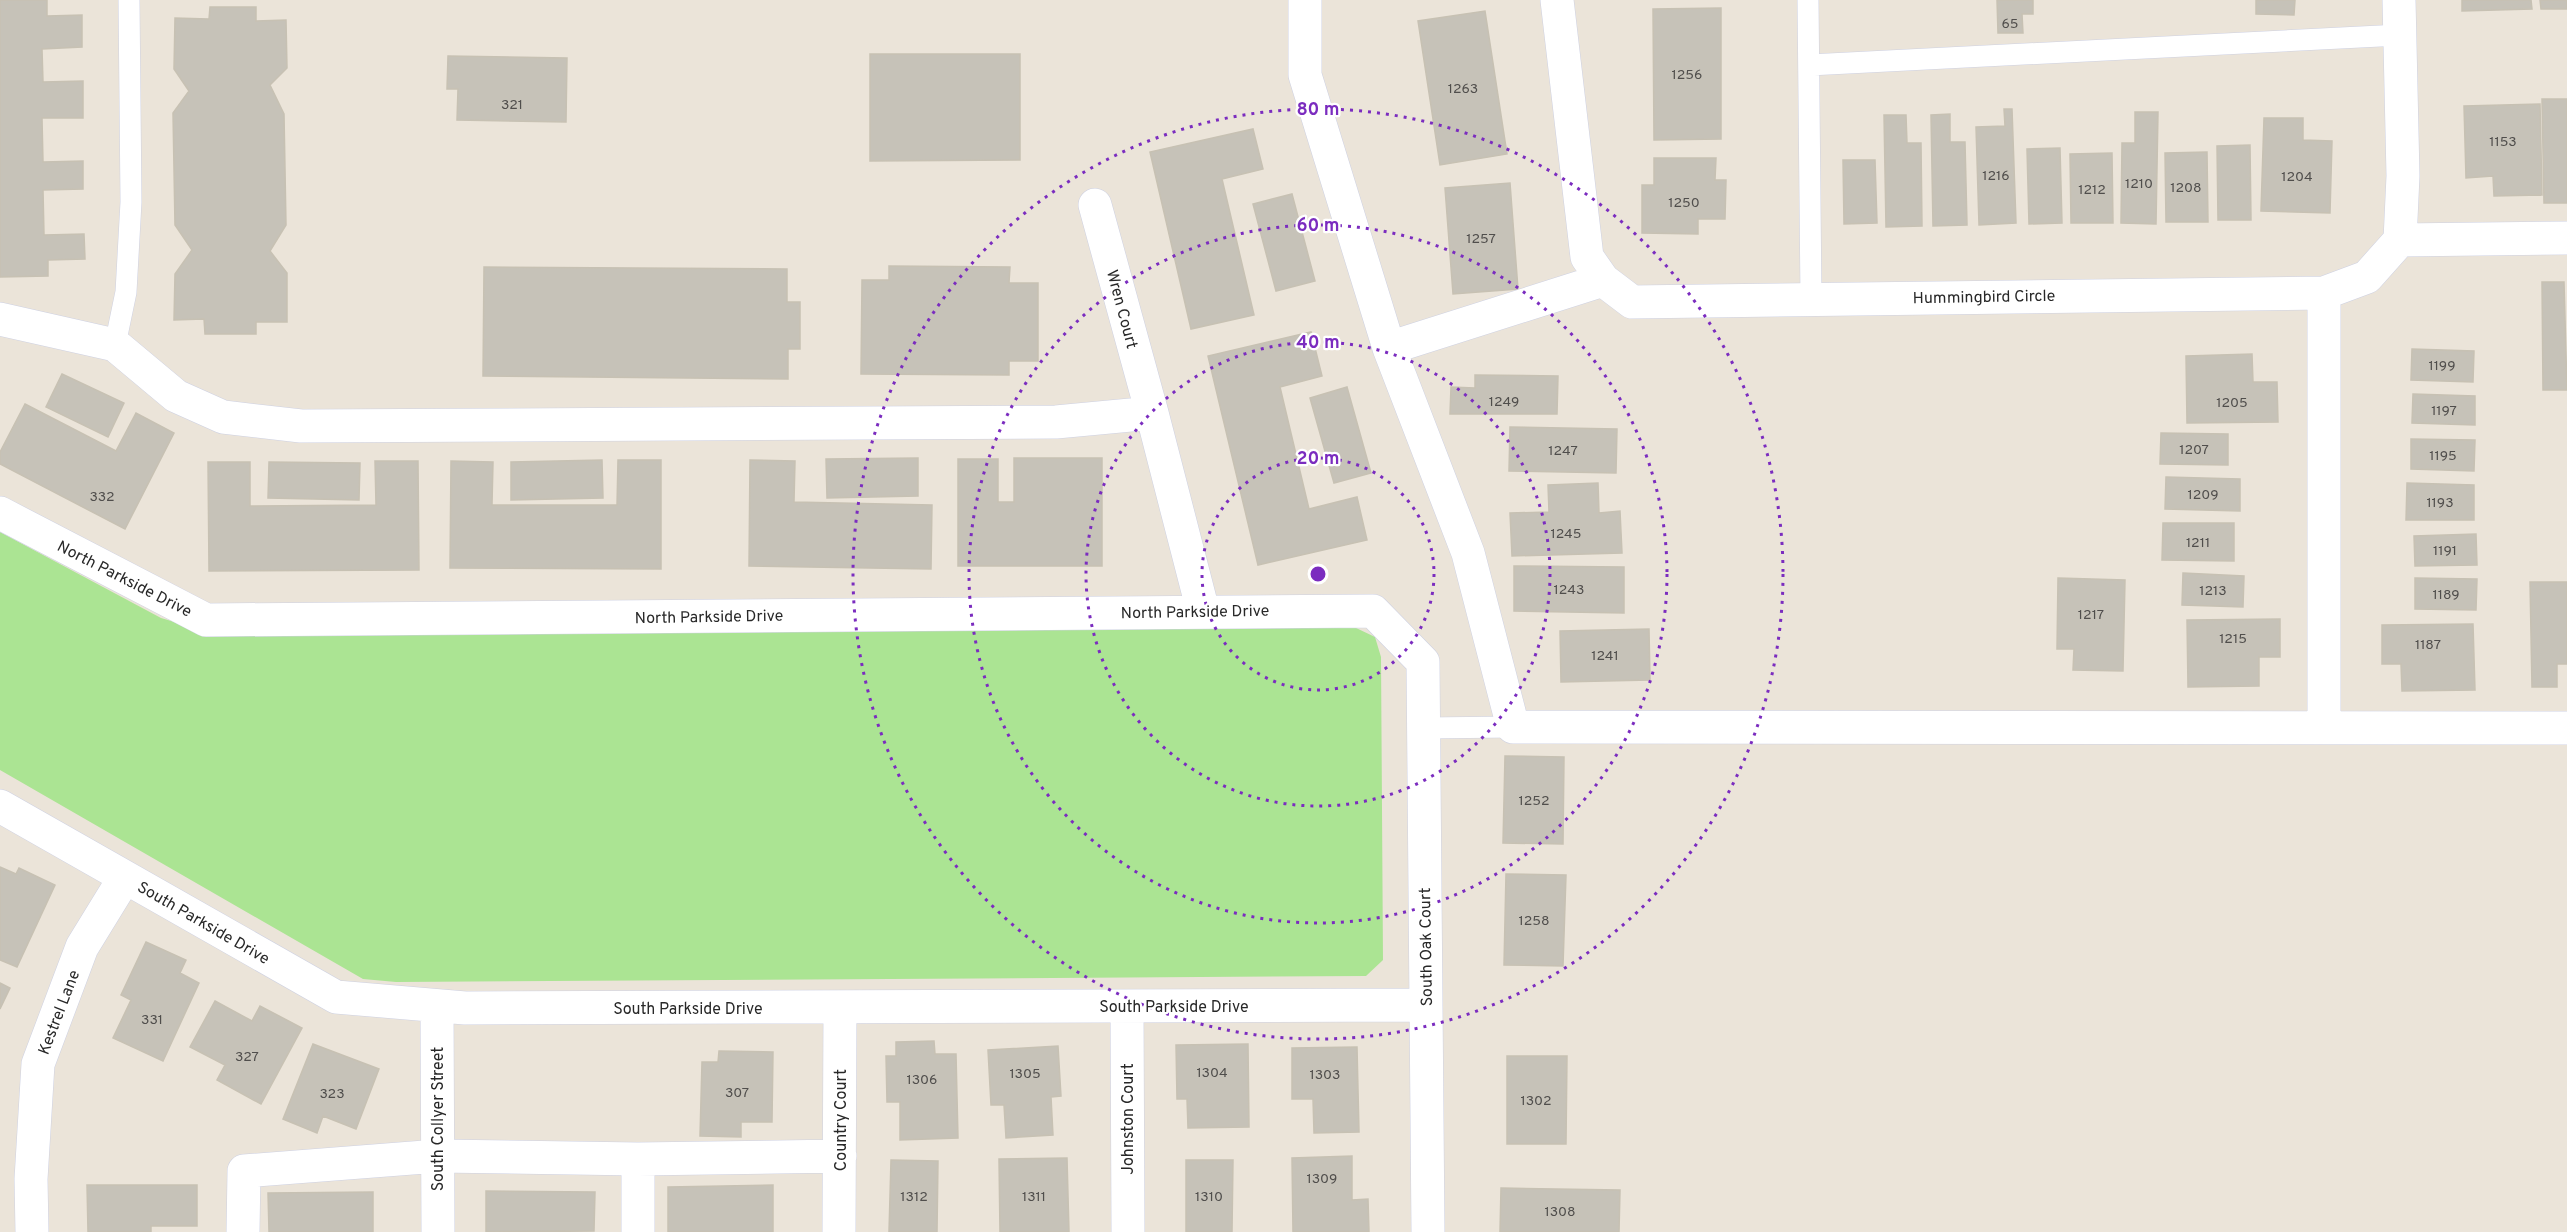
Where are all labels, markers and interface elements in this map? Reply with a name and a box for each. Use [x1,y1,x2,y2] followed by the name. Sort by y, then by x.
[2001,16,2019,33] house number: 65
[1672,67,1702,84] house number: 1256
[1448,81,1478,98] house number: 1263
[501,97,523,114] house number: 321
[1296,99,1340,122] text: 80 m
[2489,134,2517,151] house number: 1153
[1982,168,2010,185] house number: 1216
[2281,169,2313,186] house number: 1204
[2125,176,2153,193] house number: 1210
[2170,180,2202,197] house number: 1208
[2078,182,2106,199] house number: 1212
[1668,195,1700,212] house number: 1250
[1296,215,1340,238] text: 60 m
[1466,231,1496,248] house number: 1257
[1101,268,1141,351] street label: Wren Court
[1913,287,2056,309] street label: Hummingbird Circle
[1296,332,1340,355] text: 40 m
[2428,358,2456,375] house number: 1199
[1489,394,1519,411] house number: 1249
[2216,395,2248,412] house number: 1205
[2431,403,2457,420] house number: 1197
[2179,442,2209,459] house number: 1207
[1548,443,1578,460] house number: 1247
[1296,448,1340,471] text: 20 m
[2429,448,2457,465] house number: 1195
[2187,487,2219,504] house number: 1209
[89,489,115,506] house number: 332
[2426,495,2454,512] house number: 1193
[1550,526,1582,543] house number: 1245
[2186,535,2210,552] house number: 1211
[53,537,195,622] street label: North Parkside Drive
[2433,543,2457,560] house number: 1191
[1308,564,1328,584] centre of rings
[1554,582,1584,599] house number: 1243
[2199,583,2227,600] house number: 1213
[2432,587,2460,604] house number: 1189
[1121,602,1270,624] street label: North Parkside Drive
[635,607,784,629] street label: North Parkside Drive
[2078,607,2104,624] house number: 1217
[2219,631,2247,648] house number: 1215
[2415,637,2441,654] house number: 1187
[1591,648,1619,665] house number: 1241
[1519,793,1549,810] house number: 1252
[133,878,273,970] street label: South Parkside Drive
[1416,887,1438,1007] street label: South Oak Court
[1518,913,1550,930] house number: 1258
[35,968,85,1058] street label: Kestrel Lane
[1099,998,1249,1018] street label: South Parkside Drive
[613,1000,763,1020] street label: South Parkside Drive
[141,1012,163,1029] house number: 331
[429,1047,449,1191] street label: South Collyer Street
[235,1049,259,1066] house number: 327
[1119,1063,1139,1175] street label: Johnston Court
[1196,1065,1228,1082] house number: 1304
[1009,1066,1041,1083] house number: 1305
[1310,1067,1340,1084] house number: 1303
[832,1069,852,1171] street label: Country Court
[907,1072,937,1089] house number: 1306
[725,1085,749,1102] house number: 307
[319,1086,345,1103] house number: 323
[1520,1093,1552,1110] house number: 1302
[1307,1171,1337,1188] house number: 1309
[900,1189,928,1206] house number: 1312
[1022,1189,1046,1206] house number: 1311
[1195,1189,1223,1206] house number: 1310
[1544,1204,1576,1221] house number: 1308

